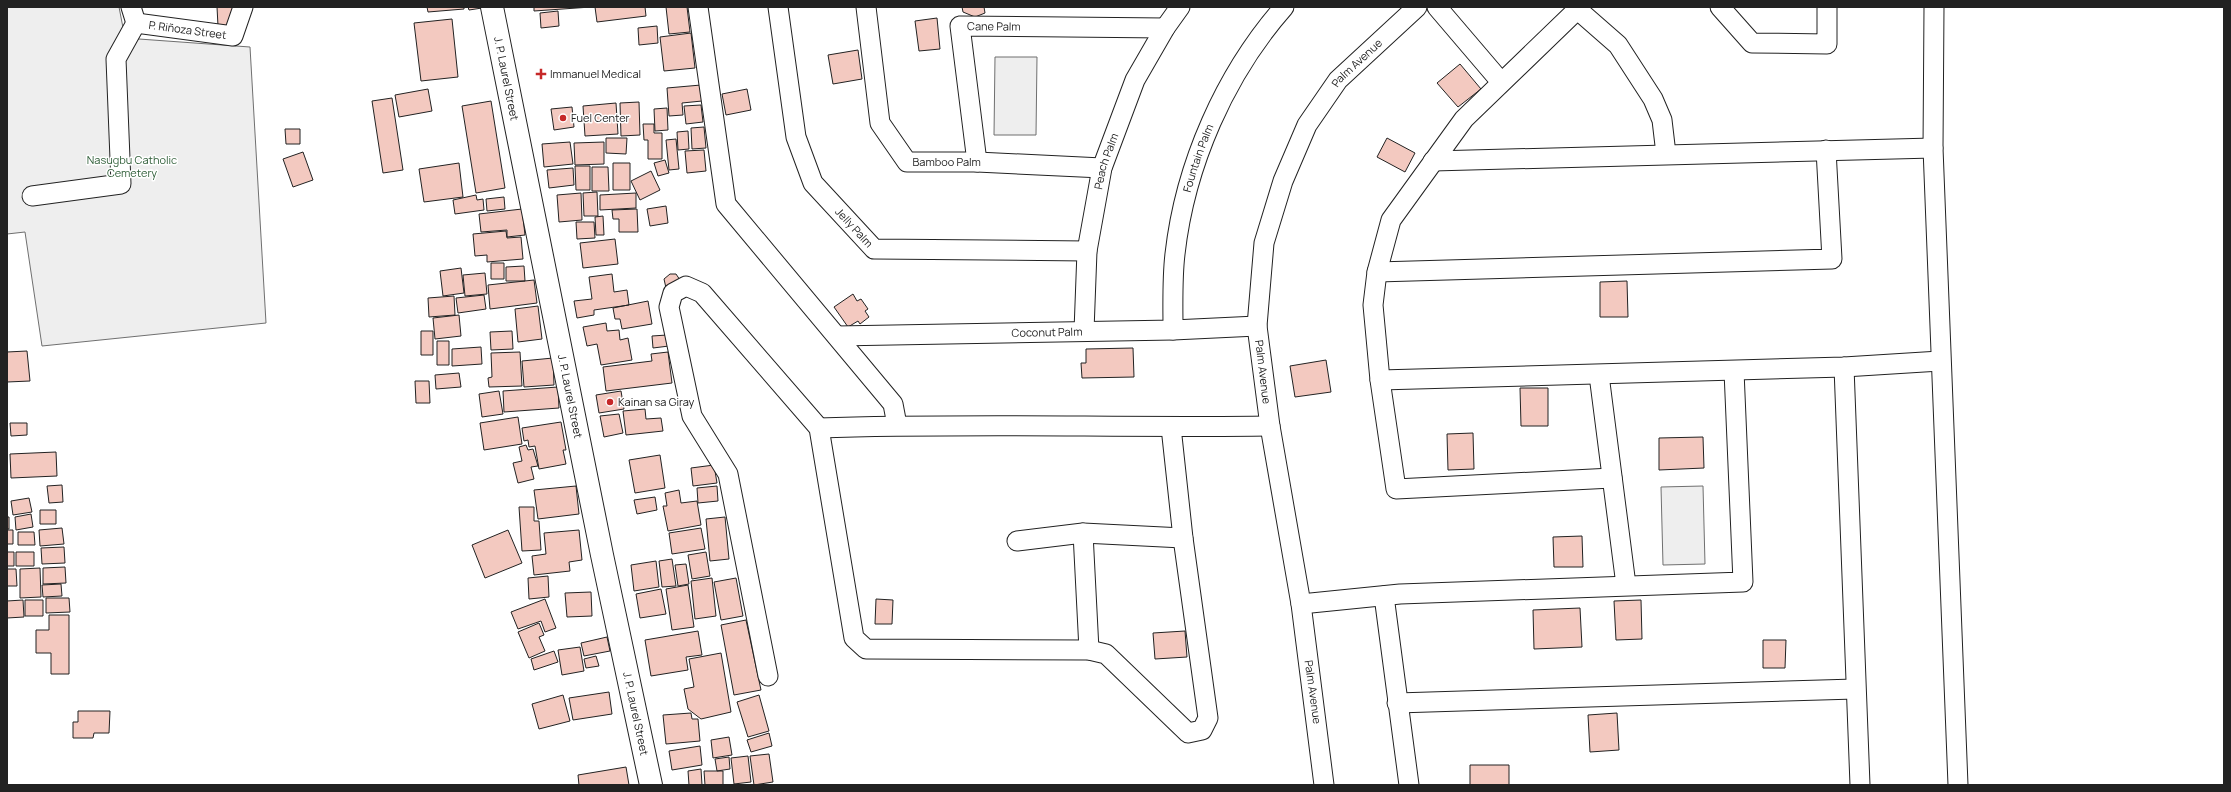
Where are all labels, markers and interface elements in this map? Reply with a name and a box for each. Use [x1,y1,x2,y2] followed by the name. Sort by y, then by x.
[148,17,227,42] street label: P. Riñoza Street
[967,18,1021,34] street label: Cane Palm
[491,35,523,122] street label: J. P. Laurel Street
[1328,35,1385,90] street label: Palm Avenue
[550,66,641,81] place label: Immanuel Medical
[535,68,547,80] marker: Immanuel Medical
[571,110,630,125] place label: Fuel Center
[558,113,568,123] marker: Fuel Center
[1179,121,1217,194] street label: Fountain Palm
[1090,131,1121,190] street label: Peach Palm
[87,152,177,180] park label: Nasugbu Catholic Cemetery
[913,154,981,169] street label: Bamboo Palm
[832,204,877,250] street label: Jelly Palm
[1011,324,1083,340] street label: Coconut Palm
[1252,339,1275,405] street label: Palm Avenue
[555,353,586,439] street label: J. P. Laurel Street
[618,394,695,409] place label: Kainan sa Giray
[605,397,615,407] marker: Kainan sa Giray
[1302,659,1325,725] street label: Palm Avenue
[620,670,652,757] street label: J. P. Laurel Street

